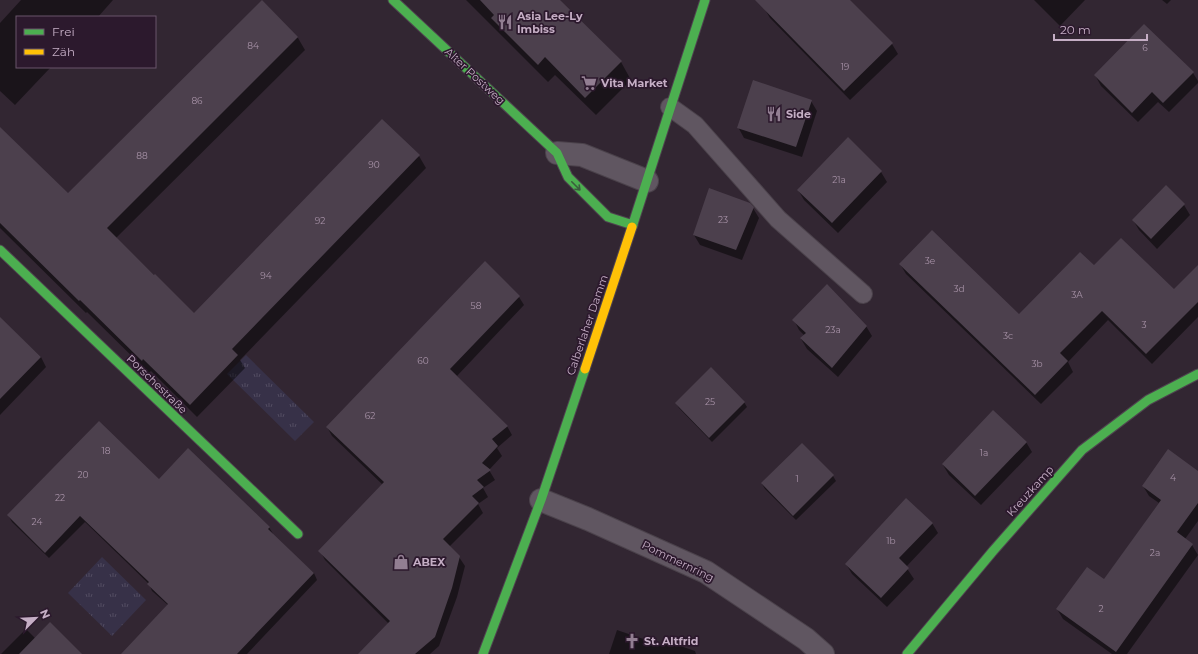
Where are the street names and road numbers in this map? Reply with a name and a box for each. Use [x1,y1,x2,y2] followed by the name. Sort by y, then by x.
[442,45,508,107] street label: Alter Postweg
[563,273,611,377] street label: Calberlaher Damm
[124,352,190,417] street label: Porschestraße
[1003,463,1057,519] street label: Kreuzkamp
[640,537,716,585] street label: Pommernring

